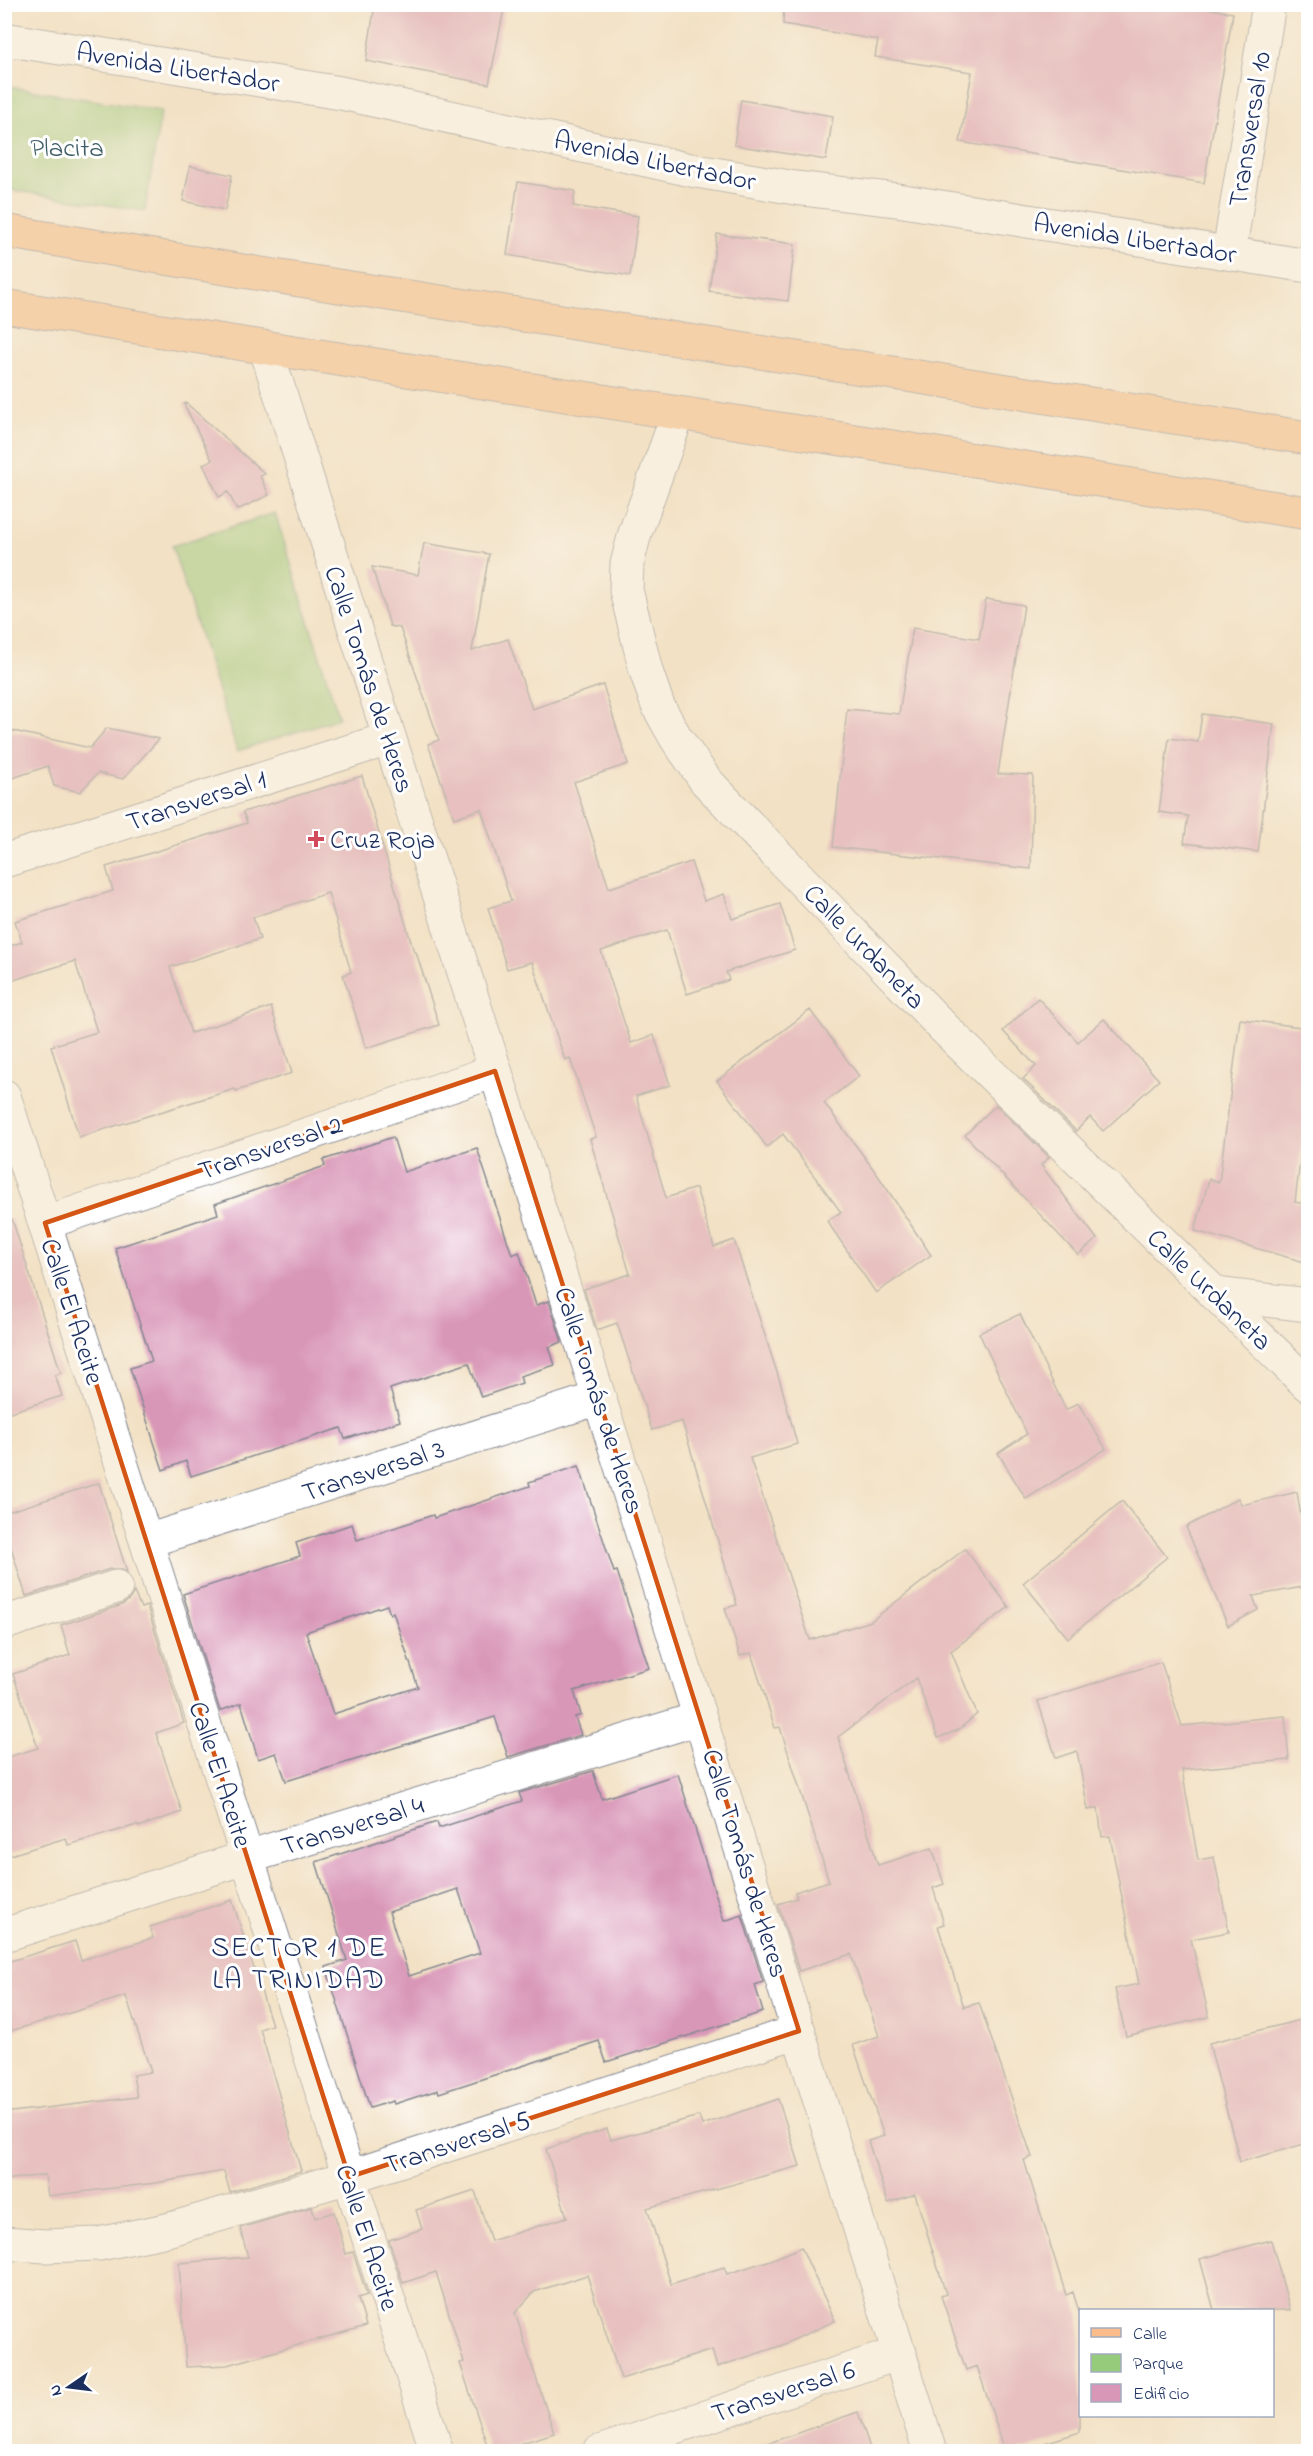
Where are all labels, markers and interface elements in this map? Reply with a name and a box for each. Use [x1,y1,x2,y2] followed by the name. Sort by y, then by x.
[73,34,283,105] street label: Avenida Libertador
[1220,49,1283,210] street label: Transversal 10
[550,122,760,203] street label: Avenida Libertador
[30,130,104,169] park label: Placita
[1030,205,1240,276] street label: Avenida Libertador
[312,561,423,798] street label: Calle Tomás de Heres
[122,761,272,843] street label: Transversal 1
[330,822,435,861] place label: Cruz Roja
[307,830,325,848] marker: Cruz Roja
[793,876,933,1019] street label: Calle Urdaneta
[193,1106,348,1192] street label: Transversal 2
[1137,1221,1280,1361] street label: Calle Urdaneta
[29,1234,113,1391] street label: Calle El Aceite
[542,1282,653,1519] street label: Calle Tomás de Heres
[297,1431,450,1514] street label: Transversal 3
[177,1697,261,1854] street label: Calle El Aceite
[690,1745,797,1983] street label: Calle Tomás de Heres
[276,1787,429,1868] street label: Transversal 4
[211,1929,387,2002] district label: SECTOR 1 DE LA TRINIDAD
[379,2102,536,2186] street label: Transversal 5
[324,2160,408,2317] street label: Calle El Aceite
[1079,2309,1274,2417] legend
[1133,2322,1168,2348] text: Calle
[707,2352,861,2435] street label: Transversal 6
[1133,2352,1184,2378] text: Parque
[39,2357,99,2417] north arrow
[43,2382,69,2398] text: N
[1133,2382,1189,2408] text: Edificio

